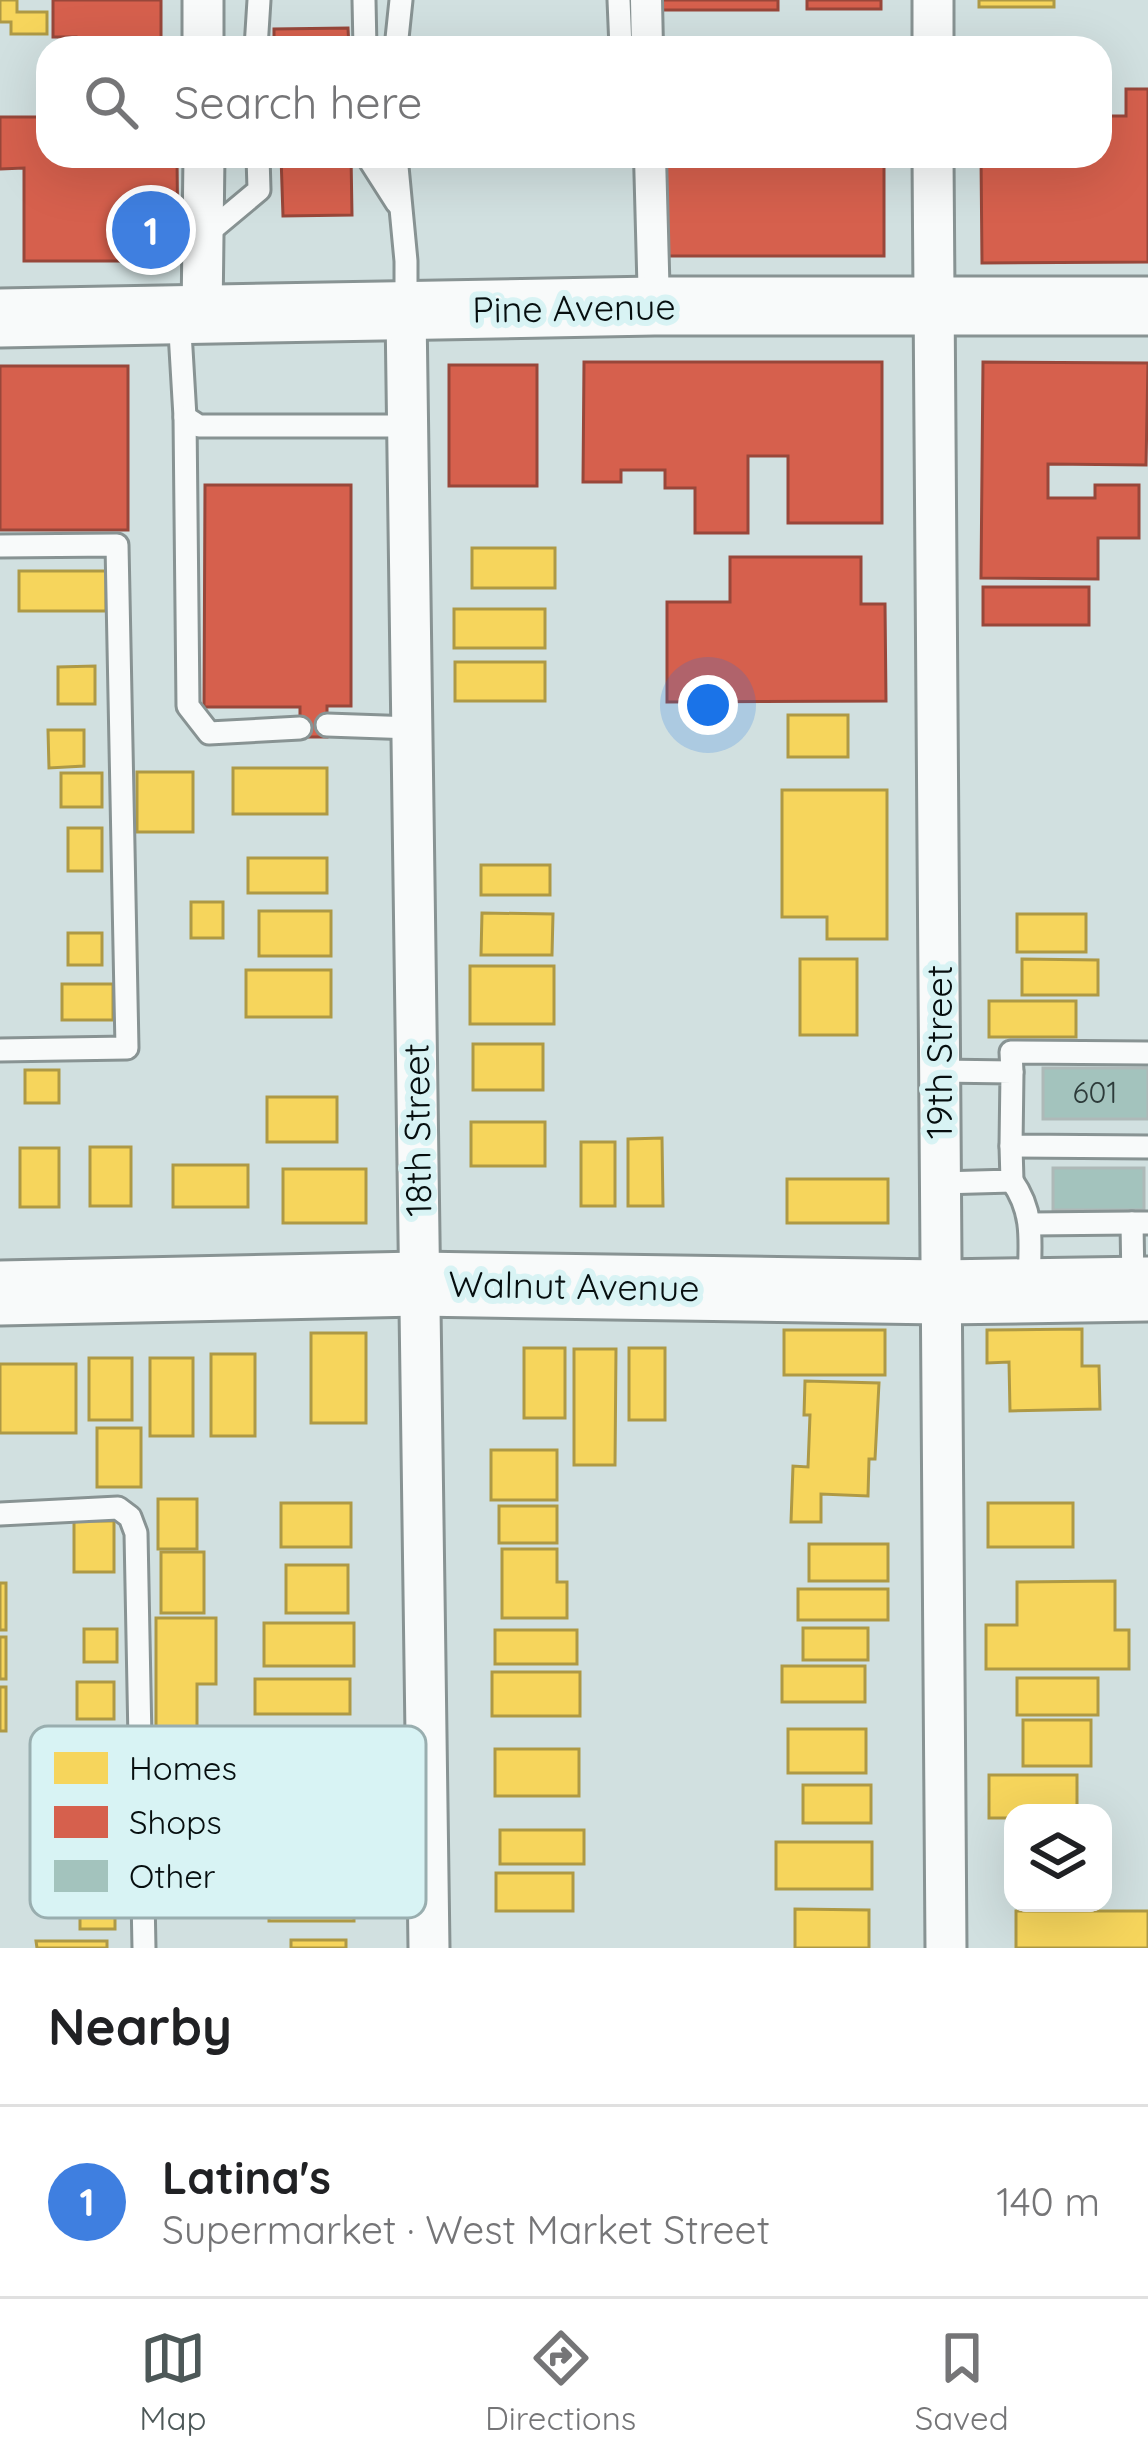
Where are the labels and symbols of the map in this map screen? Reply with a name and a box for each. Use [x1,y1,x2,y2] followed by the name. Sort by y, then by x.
[112,185,190,275] pin: 1
[472,283,676,332] street label: Pine Avenue
[678,675,738,735] your location
[916,965,961,1139] street label: 19th Street
[392,1043,441,1217] street label: 18th Street
[1072,1073,1118,1111] house number: 601
[448,1261,700,1310] street label: Walnut Avenue
[30,1726,426,1918] legend
[129,1747,237,1788] text: Homes
[129,1801,222,1842] text: Shops
[129,1855,216,1896] text: Other

